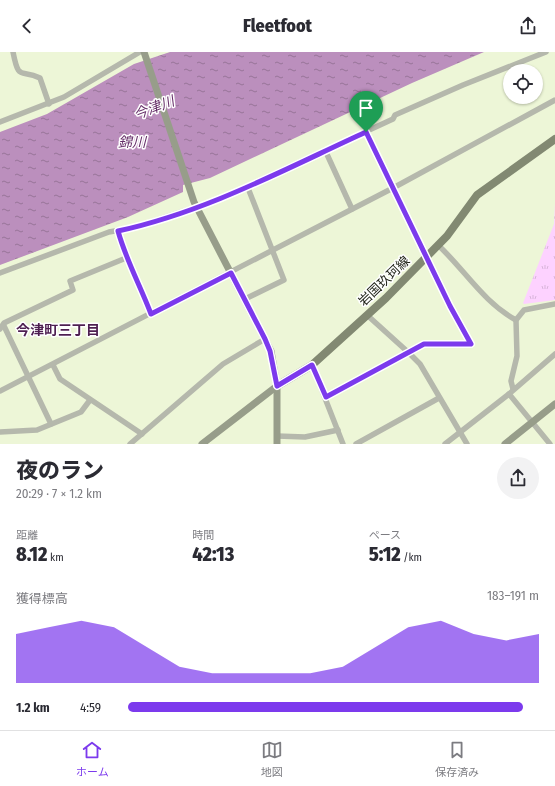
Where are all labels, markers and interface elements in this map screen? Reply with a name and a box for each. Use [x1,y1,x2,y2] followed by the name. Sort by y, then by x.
[16,15,38,37] icon: back
[243,15,312,37] text: Fleetfoot
[517,15,539,37] icon: share
[503,64,543,104] map controls
[503,64,543,104] button: locate
[349,91,383,132] pin
[131,92,179,123] water label: 今津川
[355,97,377,119] icon: arrive
[118,134,148,151] water label: 錦川
[355,253,413,309] street label: 岩国玖珂線
[16,322,100,339] district label: 今津町三丁目
[16,457,104,484] text: 夜のラン
[497,457,539,499] button: share
[16,486,102,501] text: 20:29 · 7 × 1.2 km
[16,529,38,542] text: 距離
[192,529,214,542] text: 時間
[369,529,401,542] text: ペース
[16,542,47,566] text: 8.12
[192,542,234,566] text: 42:13
[369,542,401,566] text: 5:12
[47,551,64,564] text: km
[401,551,422,564] text: /km
[487,588,539,603] text: 183–191 m
[16,591,68,606] text: 獲得標高
[16,700,50,715] text: 1.2 km
[80,700,101,715] text: 4:59
[76,739,109,779] tab: ホーム
[261,739,283,779] tab: 地図
[435,739,479,779] tab: 保存済み

